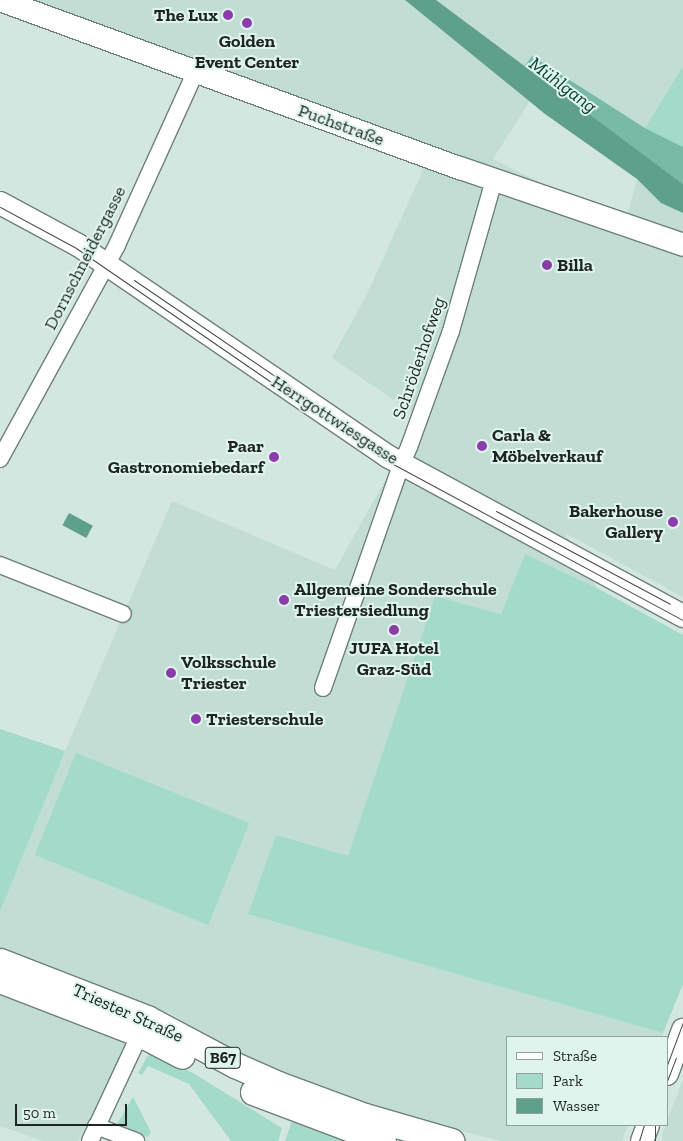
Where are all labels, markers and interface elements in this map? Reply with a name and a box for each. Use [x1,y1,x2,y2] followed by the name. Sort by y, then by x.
[154,4,218,26] place label: The Lux
[222,9,234,21] marker: The Lux
[241,17,253,29] marker: Golden Event Center
[195,31,299,74] place label: Golden Event Center
[525,52,601,118] water label: Mühlgang
[295,99,387,151] street label: Puchstraße
[39,182,131,334] street label: Dornschneidergasse
[557,254,593,276] place label: Billa
[541,259,553,271] marker: Billa
[388,294,450,422] street label: Schröderhofweg
[267,371,403,469] street label: Herrgottwiesgasse
[492,425,602,468] place label: Carla & Möbelverkauf
[108,436,264,478] place label: Paar Gastronomiebedarf
[476,440,488,452] marker: Carla & Möbelverkauf
[268,451,280,463] marker: Paar Gastronomiebedarf
[569,501,663,544] place label: Bakerhouse Gallery
[667,516,679,528] marker: Bakerhouse Gallery
[294,579,497,622] place label: Allgemeine Sonderschule Triestersiedlung
[278,594,290,606] marker: Allgemeine Sonderschule Triestersiedlung
[388,624,400,636] marker: JUFA Hotel Graz-Süd
[349,638,439,681] place label: JUFA Hotel Graz-Süd
[181,652,276,694] place label: Volksschule Triester
[165,667,177,679] marker: Volksschule Triester
[206,708,323,730] place label: Triesterschule
[190,713,202,725] marker: Triesterschule
[69,979,187,1047] street label: Triester Straße
[506,1036,668,1126] legend
[204,1044,242,1072] road number: B67
[553,1047,597,1065] text: Straße
[553,1072,583,1090] text: Park
[18,1094,130,1126] scale bar
[553,1097,600,1115] text: Wasser
[23,1104,56,1122] text: 50 m

